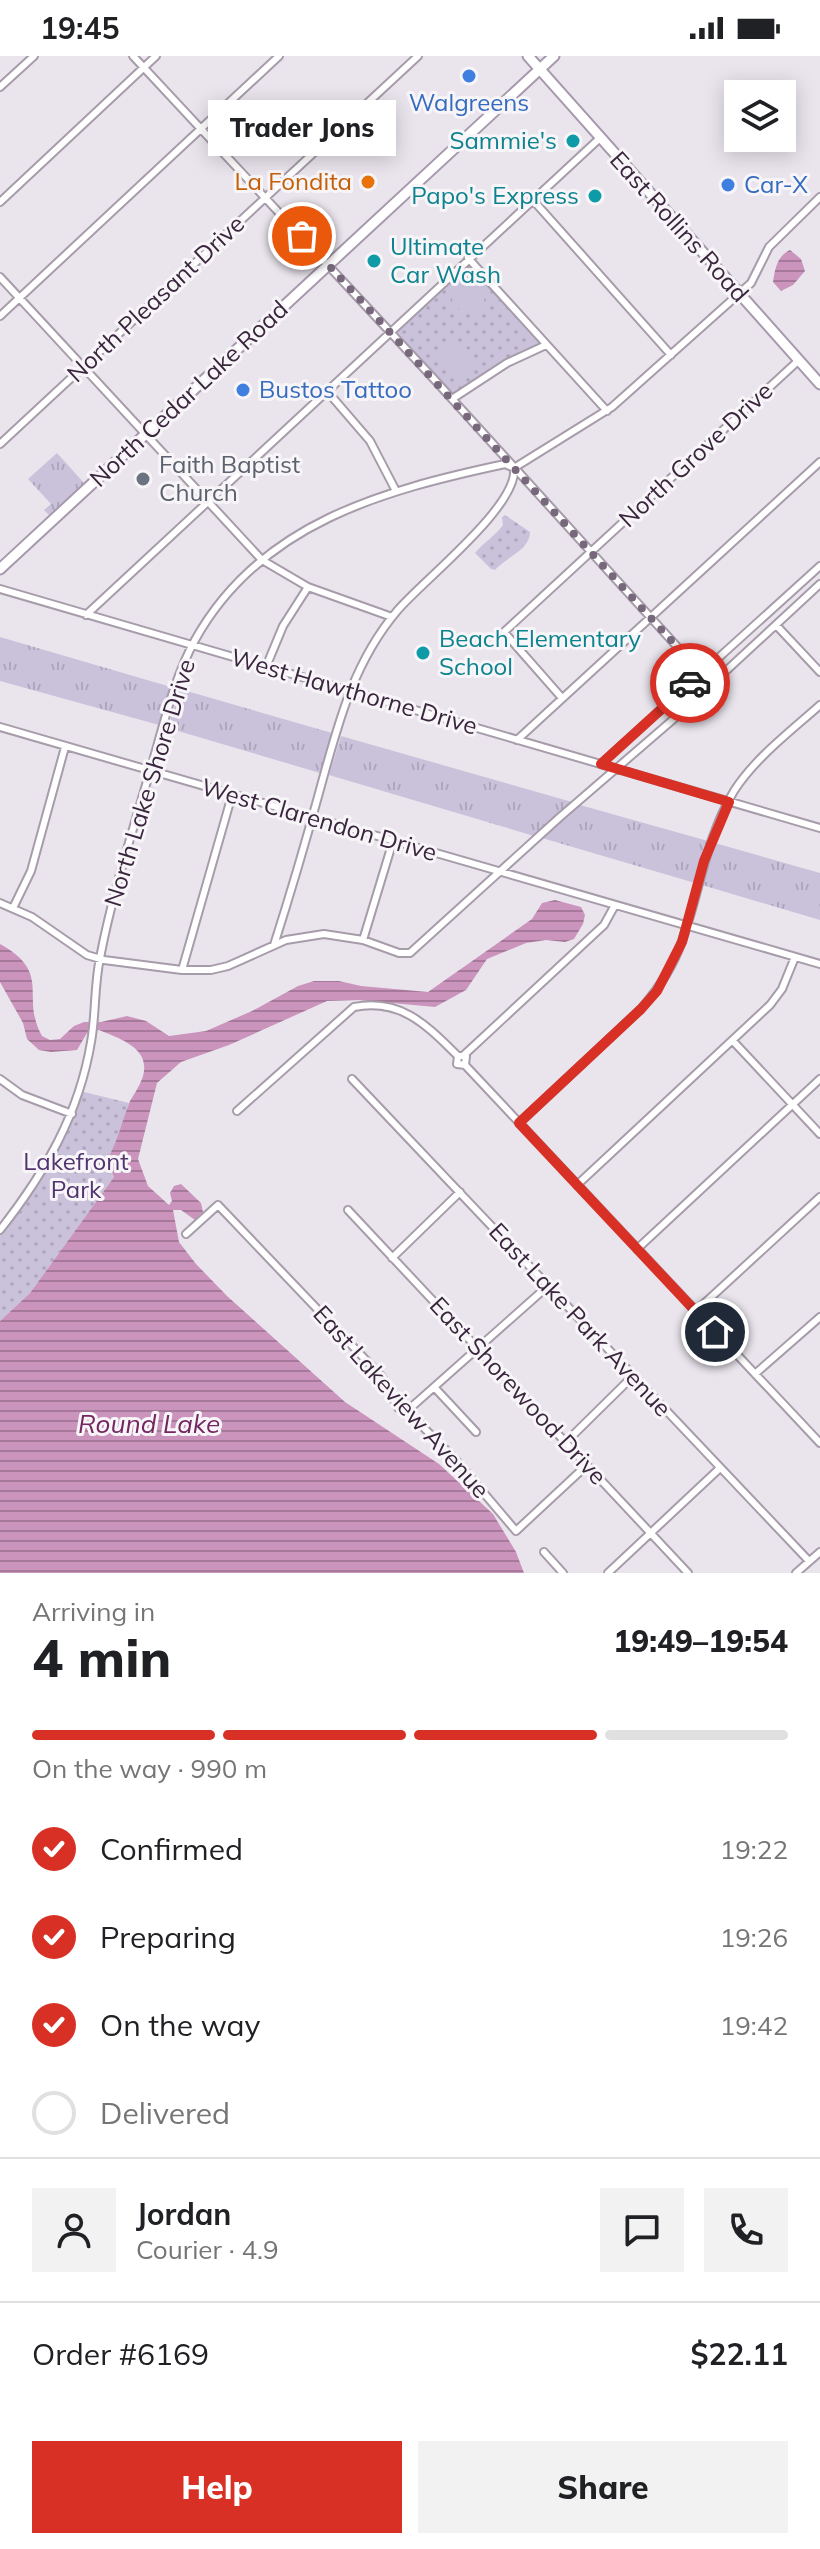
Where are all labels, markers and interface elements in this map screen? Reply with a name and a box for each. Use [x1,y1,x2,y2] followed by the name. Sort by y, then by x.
[40,9,119,47] text: 19:45
[460,67,478,85] marker: Walgreens
[724,80,796,152] map controls
[724,80,796,152] button: layers
[409,87,529,117] place label: Walgreens
[208,100,396,156] callout: Trader Jons
[230,111,374,144] text: Trader Jons
[450,125,557,155] place label: Sammie's
[564,132,582,150] marker: Sammie's
[604,145,755,308] street label: East Rollins Road
[235,166,352,196] place label: La Fondita
[744,169,808,199] place label: Car-X
[359,173,377,191] marker: La Fondita
[719,176,737,194] marker: Car-X
[411,180,579,210] place label: Papo's Express
[586,187,604,205] marker: Papo's Express
[268,202,336,270] pin
[60,208,250,388] street label: North Pleasant Drive
[280,214,324,258] icon: bag
[390,231,501,289] place label: Ultimate Car Wash
[365,252,383,270] marker: Ultimate Car Wash
[83,294,294,493] street label: North Cedar Lake Road
[259,374,412,404] place label: Bustos Tattoo
[612,375,778,533] street label: North Grove Drive
[234,381,252,399] marker: Bustos Tattoo
[159,449,300,507] place label: Faith Baptist Church
[134,470,152,488] marker: Faith Baptist Church
[439,623,641,681] place label: Beach Elementary School
[228,642,481,741] street label: West Hawthorne Drive
[650,643,730,723] courier
[414,644,432,662] marker: Beach Elementary School
[97,655,201,910] street label: North Lake Shore Drive
[668,661,712,705] icon: car
[198,771,440,867] street label: West Clarendon Drive
[23,1146,129,1204] park label: Lakefront Park
[483,1216,678,1422] street label: East Lake Park Avenue
[424,1290,613,1490] street label: East Shorewood Drive
[681,1298,749,1366] pin
[307,1299,496,1504] street label: East Lakeview Avenue
[693,1310,737,1354] icon: home
[78,1407,220,1440] water label: Round Lake
[32,1595,155,1628] text: Arriving in
[613,1622,788,1660] text: 19:49–19:54
[32,1625,171,1690] text: 4 min
[32,1752,267,1785] text: On the way · 990 m
[32,1827,76,1871] icon: check
[100,1830,243,1868] text: Confirmed
[720,1833,788,1866] text: 19:22
[32,1915,76,1959] icon: check
[100,1918,236,1956] text: Preparing
[720,1921,788,1954] text: 19:26
[32,2003,76,2047] icon: check
[100,2006,260,2044] text: On the way
[720,2009,788,2042] text: 19:42
[100,2094,230,2132] text: Delivered
[32,2188,116,2272] button: person
[600,2188,684,2272] button: chat
[704,2188,788,2272] button: phone
[136,2195,231,2233] text: Jordan
[136,2233,279,2266] text: Courier · 4.9
[32,2335,209,2373] text: Order #6169
[691,2335,788,2373] text: $22.11
[32,2441,402,2533] button: Help
[418,2441,788,2533] button: Share

